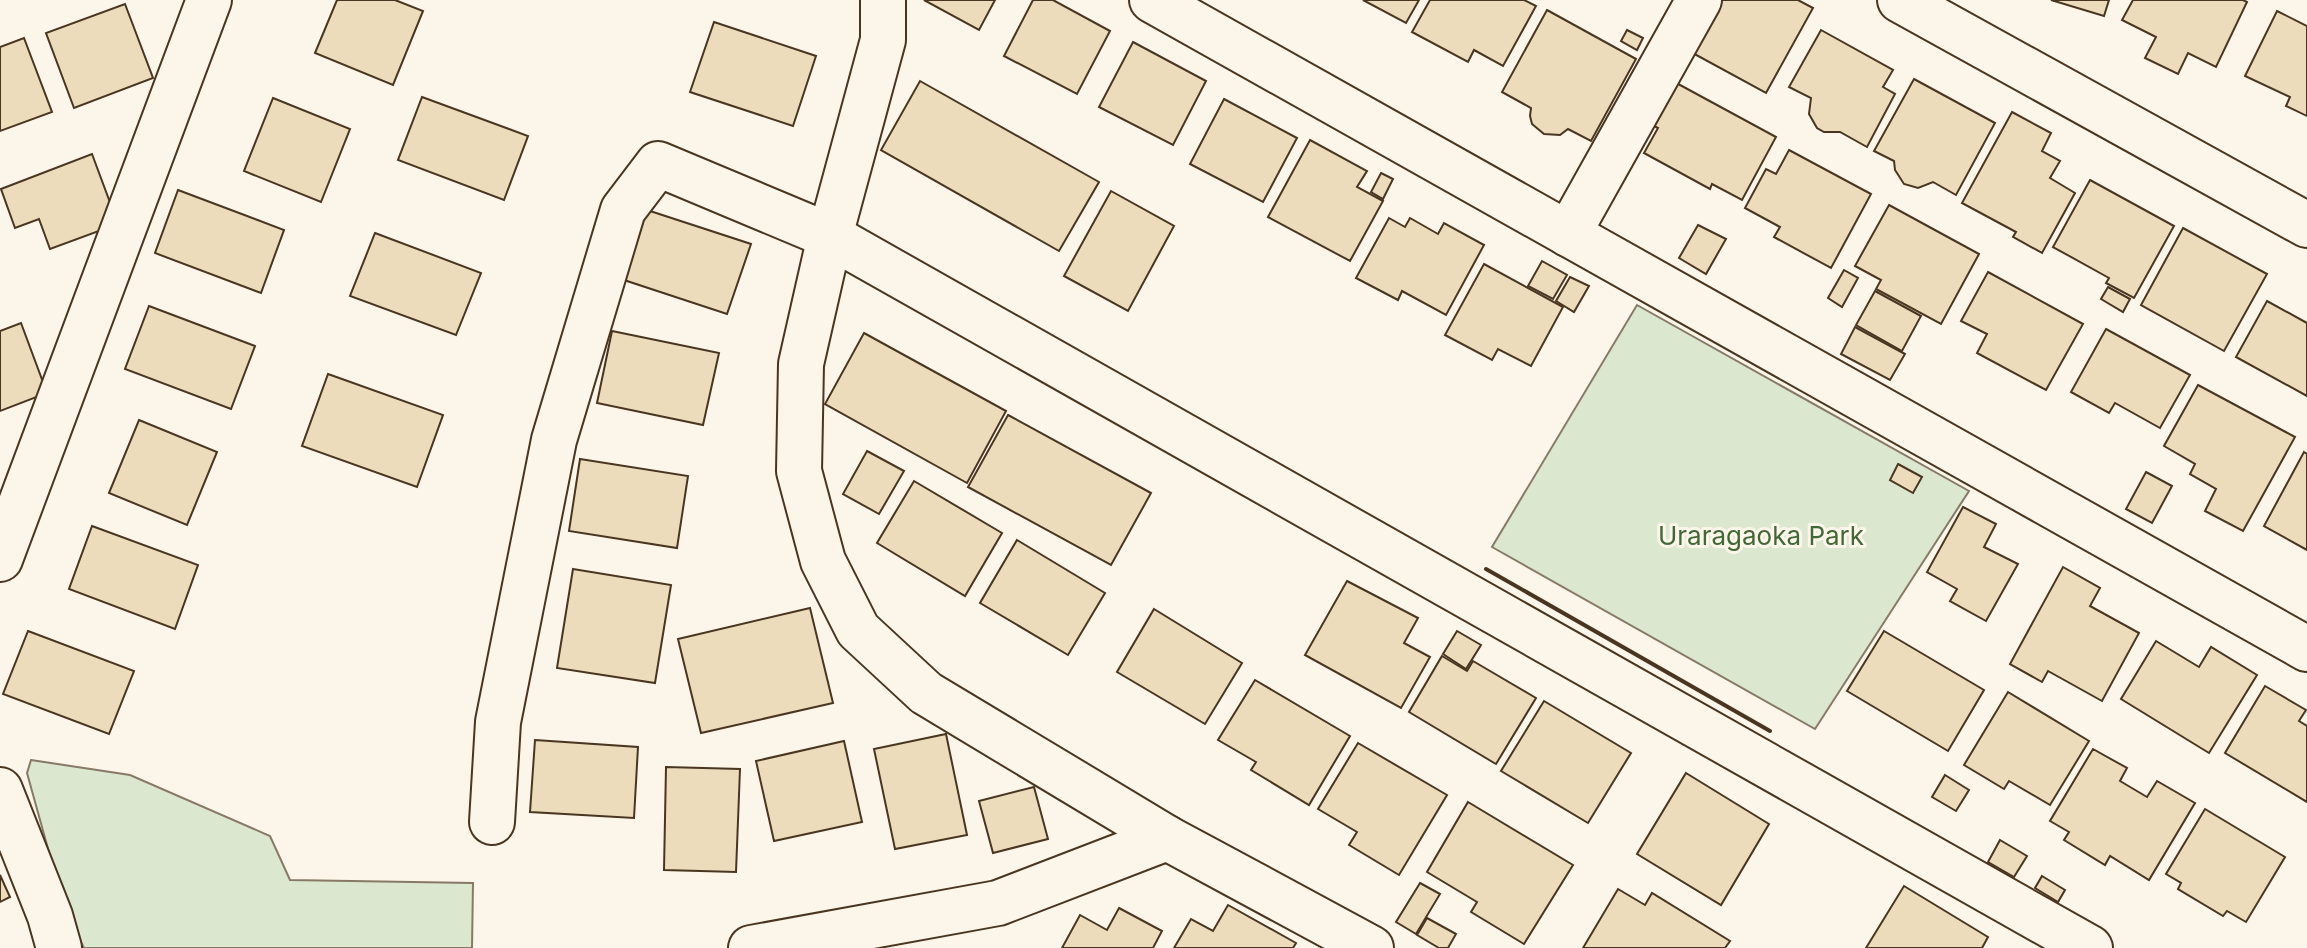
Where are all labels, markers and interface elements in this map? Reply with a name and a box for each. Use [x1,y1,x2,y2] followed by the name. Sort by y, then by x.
[1658,520,1864,551] park label: Uraragaoka Park

